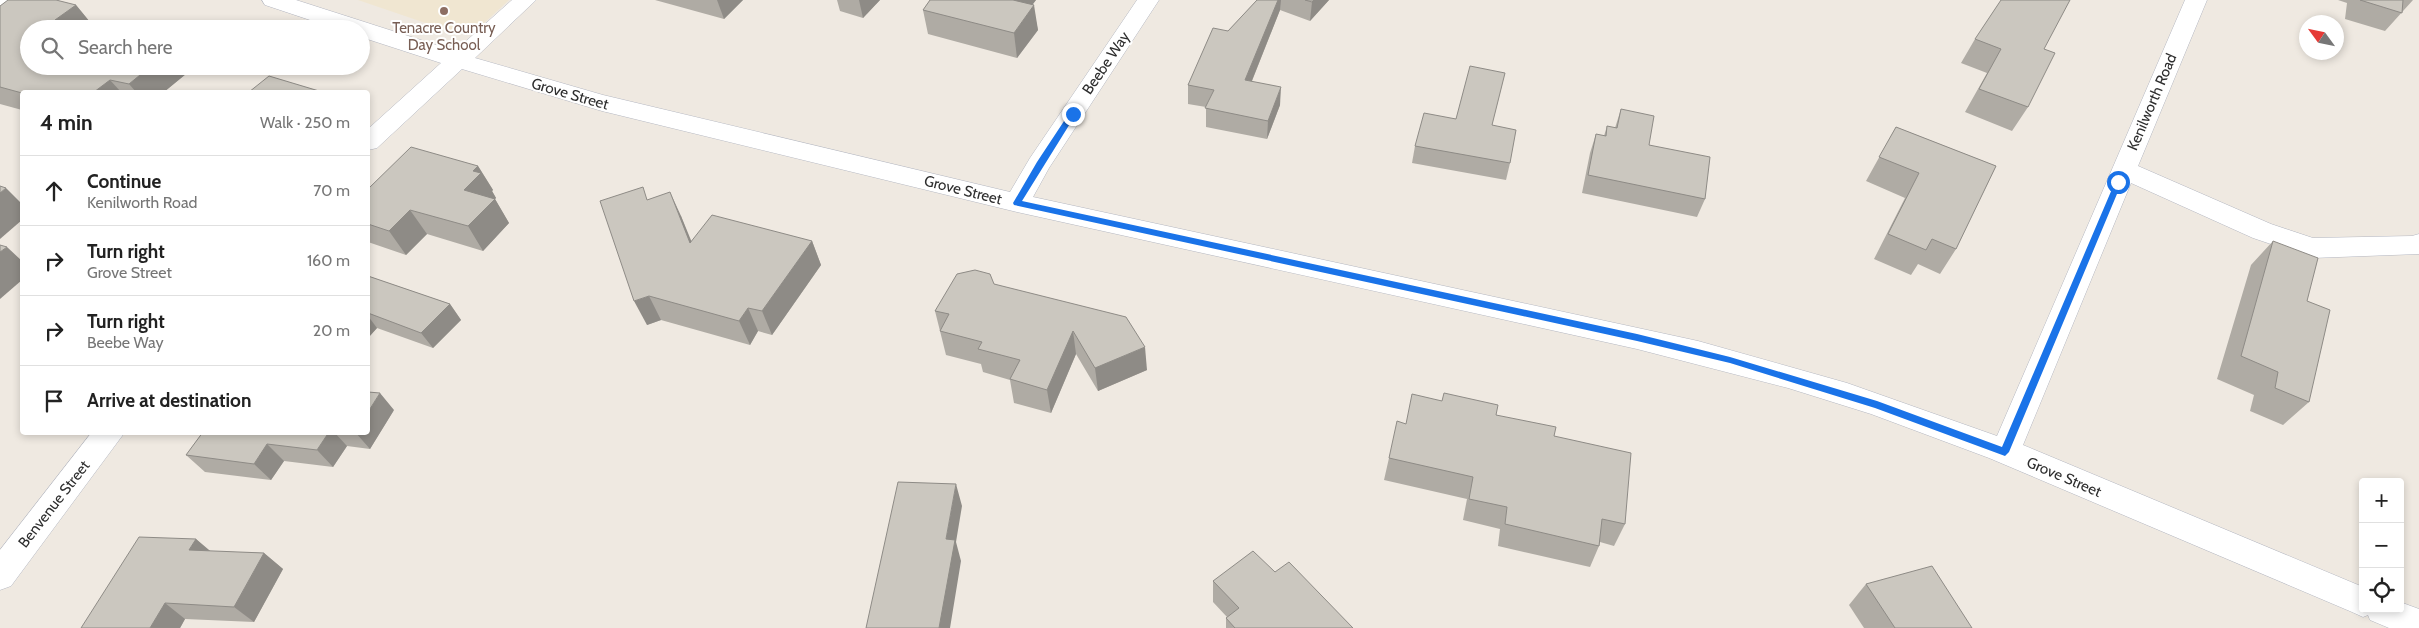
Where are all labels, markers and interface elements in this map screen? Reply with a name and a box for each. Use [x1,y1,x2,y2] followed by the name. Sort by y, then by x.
[438,5,450,17] marker: Tenacre Country Day School
[2299,15,2344,60] north arrow
[392,19,496,54] place label: Tenacre Country Day School
[20,20,370,75] search box
[1078,28,1134,98] street label: Beebe Way
[38,34,66,62] icon: search
[78,36,172,59] text: Search here
[2123,51,2181,153] street label: Kenilworth Road
[529,74,611,114] street label: Grove Street
[1062,103,1085,126] route end
[40,110,93,135] text: 4 min
[260,113,350,132] text: Walk · 250 m
[87,170,161,193] text: Continue
[2107,171,2130,194] route start
[922,172,1004,208] street label: Grove Street
[40,177,68,205] icon: ahead
[313,181,350,200] text: 70 m
[87,193,197,212] text: Kenilworth Road
[87,240,165,263] text: Turn right
[40,247,68,275] icon: right
[307,251,350,270] text: 160 m
[87,263,172,282] text: Grove Street
[87,310,165,333] text: Turn right
[40,317,68,345] icon: right
[313,321,350,340] text: 20 m
[87,333,164,352] text: Beebe Way
[40,387,68,415] icon: arrive
[87,389,251,412] text: Arrive at destination
[2024,453,2104,501] street label: Grove Street
[14,457,94,551] street label: Benvenue Street
[2359,478,2404,613] map controls
[2359,478,2404,523] button: +
[2359,523,2404,568] button: −
[2359,568,2404,613] button: locate

